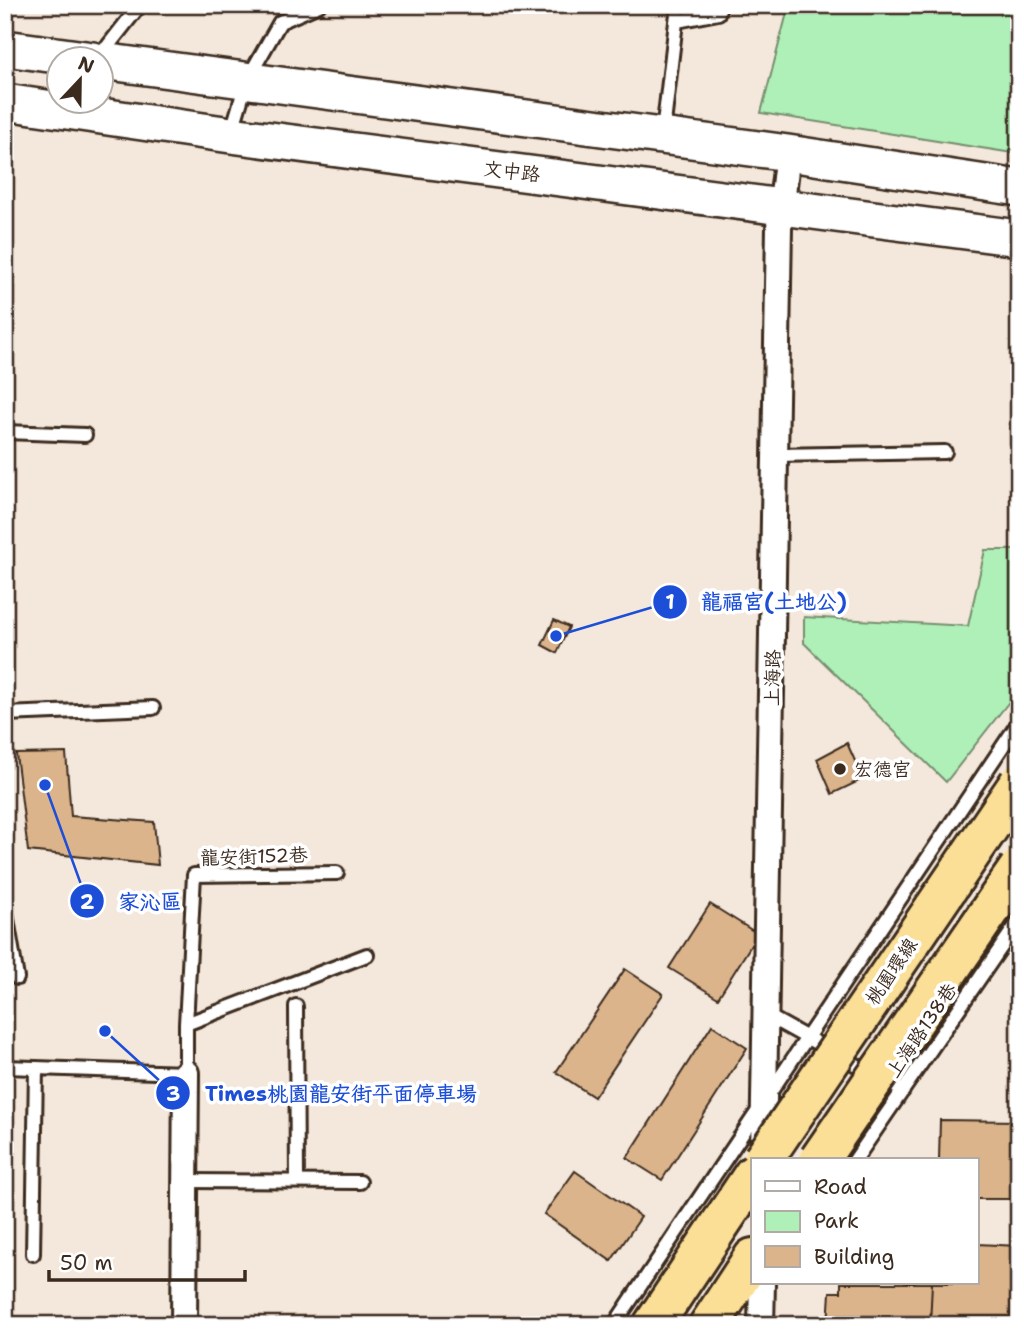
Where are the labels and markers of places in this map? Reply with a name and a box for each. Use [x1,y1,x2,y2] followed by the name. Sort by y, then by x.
[652,581,861,623] callout: 龍福宮(土地公)
[854,757,911,782] place label: 宏德宮
[832,761,848,777] marker: 宏德宮
[69,880,195,922] callout: 家沁區
[156,1072,491,1114] callout: Times桃園龍安街平面停車場

